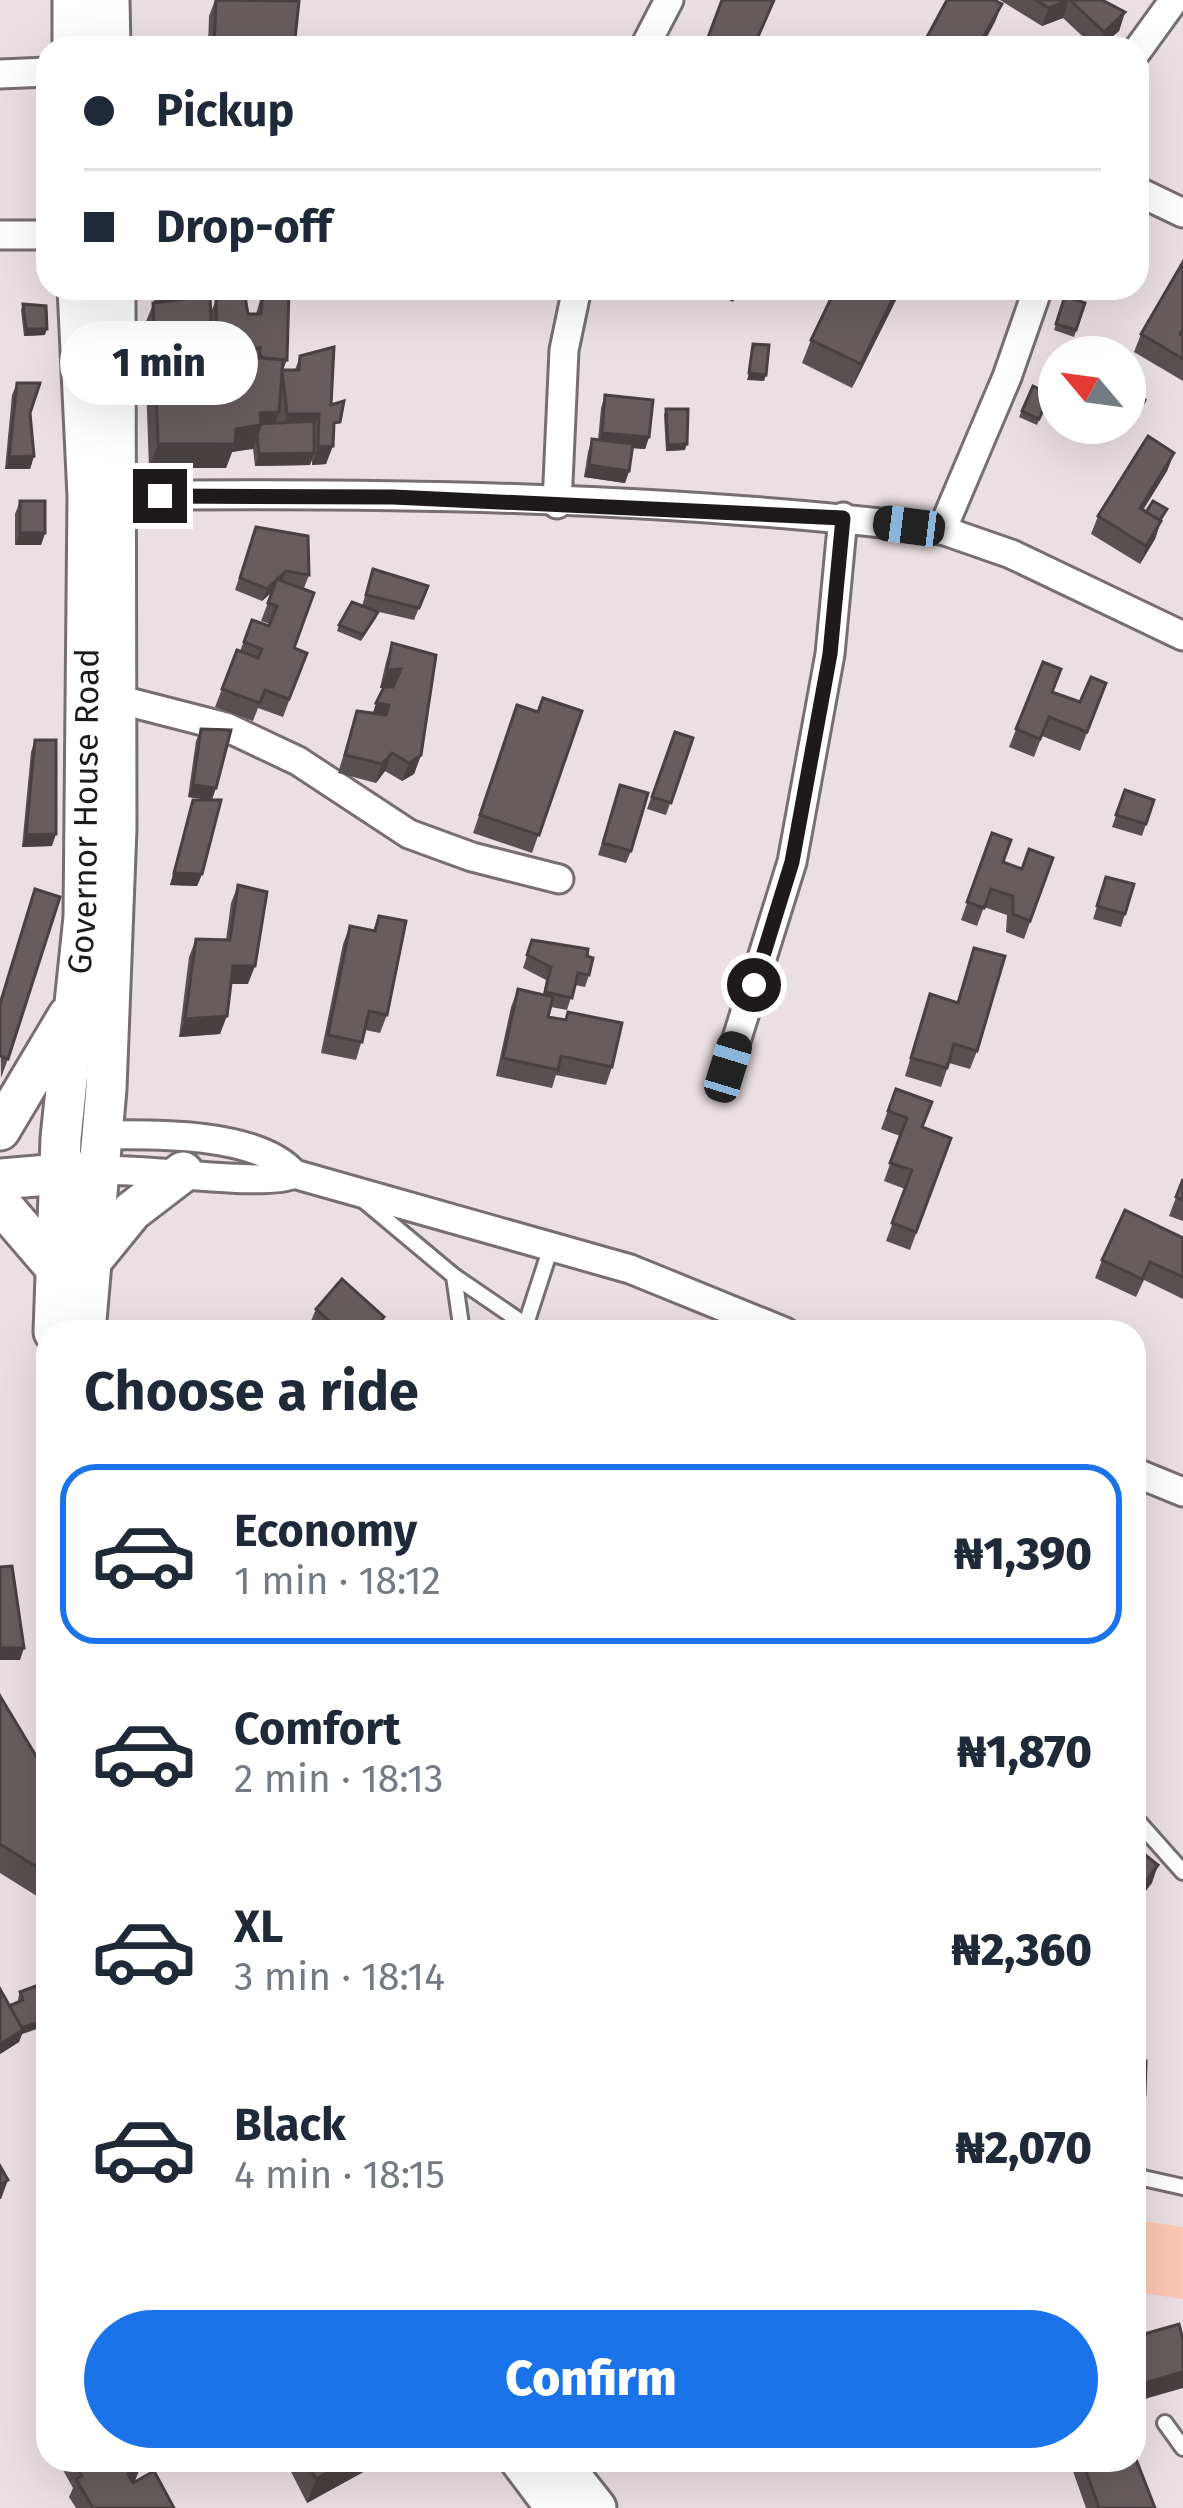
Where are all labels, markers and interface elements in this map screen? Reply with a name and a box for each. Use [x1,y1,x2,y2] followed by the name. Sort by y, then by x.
[156,84,294,138] text: Pickup
[156,200,332,254] text: Drop-off
[61,322,259,406] callout: 1 min
[1038,336,1146,444] north arrow
[1038,336,1146,444] map controls
[112,340,206,386] text: 1 min
[133,469,187,523] route end
[871,504,947,548] car
[59,648,108,976] street label: Governor House Road
[727,958,781,1012] route start
[700,1027,756,1107] car
[84,1360,419,1424] text: Choose a ride
[90,1500,198,1608] icon: car
[234,1504,417,1558] text: Economy
[954,1527,1092,1581] text: ₦1,390
[234,1558,441,1604] text: 1 min · 18:12
[90,1698,198,1806] icon: car
[234,1702,401,1756] text: Comfort
[957,1725,1092,1779] text: ₦1,870
[234,1756,443,1802] text: 2 min · 18:13
[90,1896,198,2004] icon: car
[234,1900,283,1954] text: XL
[951,1923,1092,1977] text: ₦2,360
[234,1954,445,2000] text: 3 min · 18:14
[90,2094,198,2202] icon: car
[234,2098,346,2152] text: Black
[955,2121,1092,2175] text: ₦2,070
[234,2152,445,2198] text: 4 min · 18:15
[84,2310,1098,2448] button: Confirm

